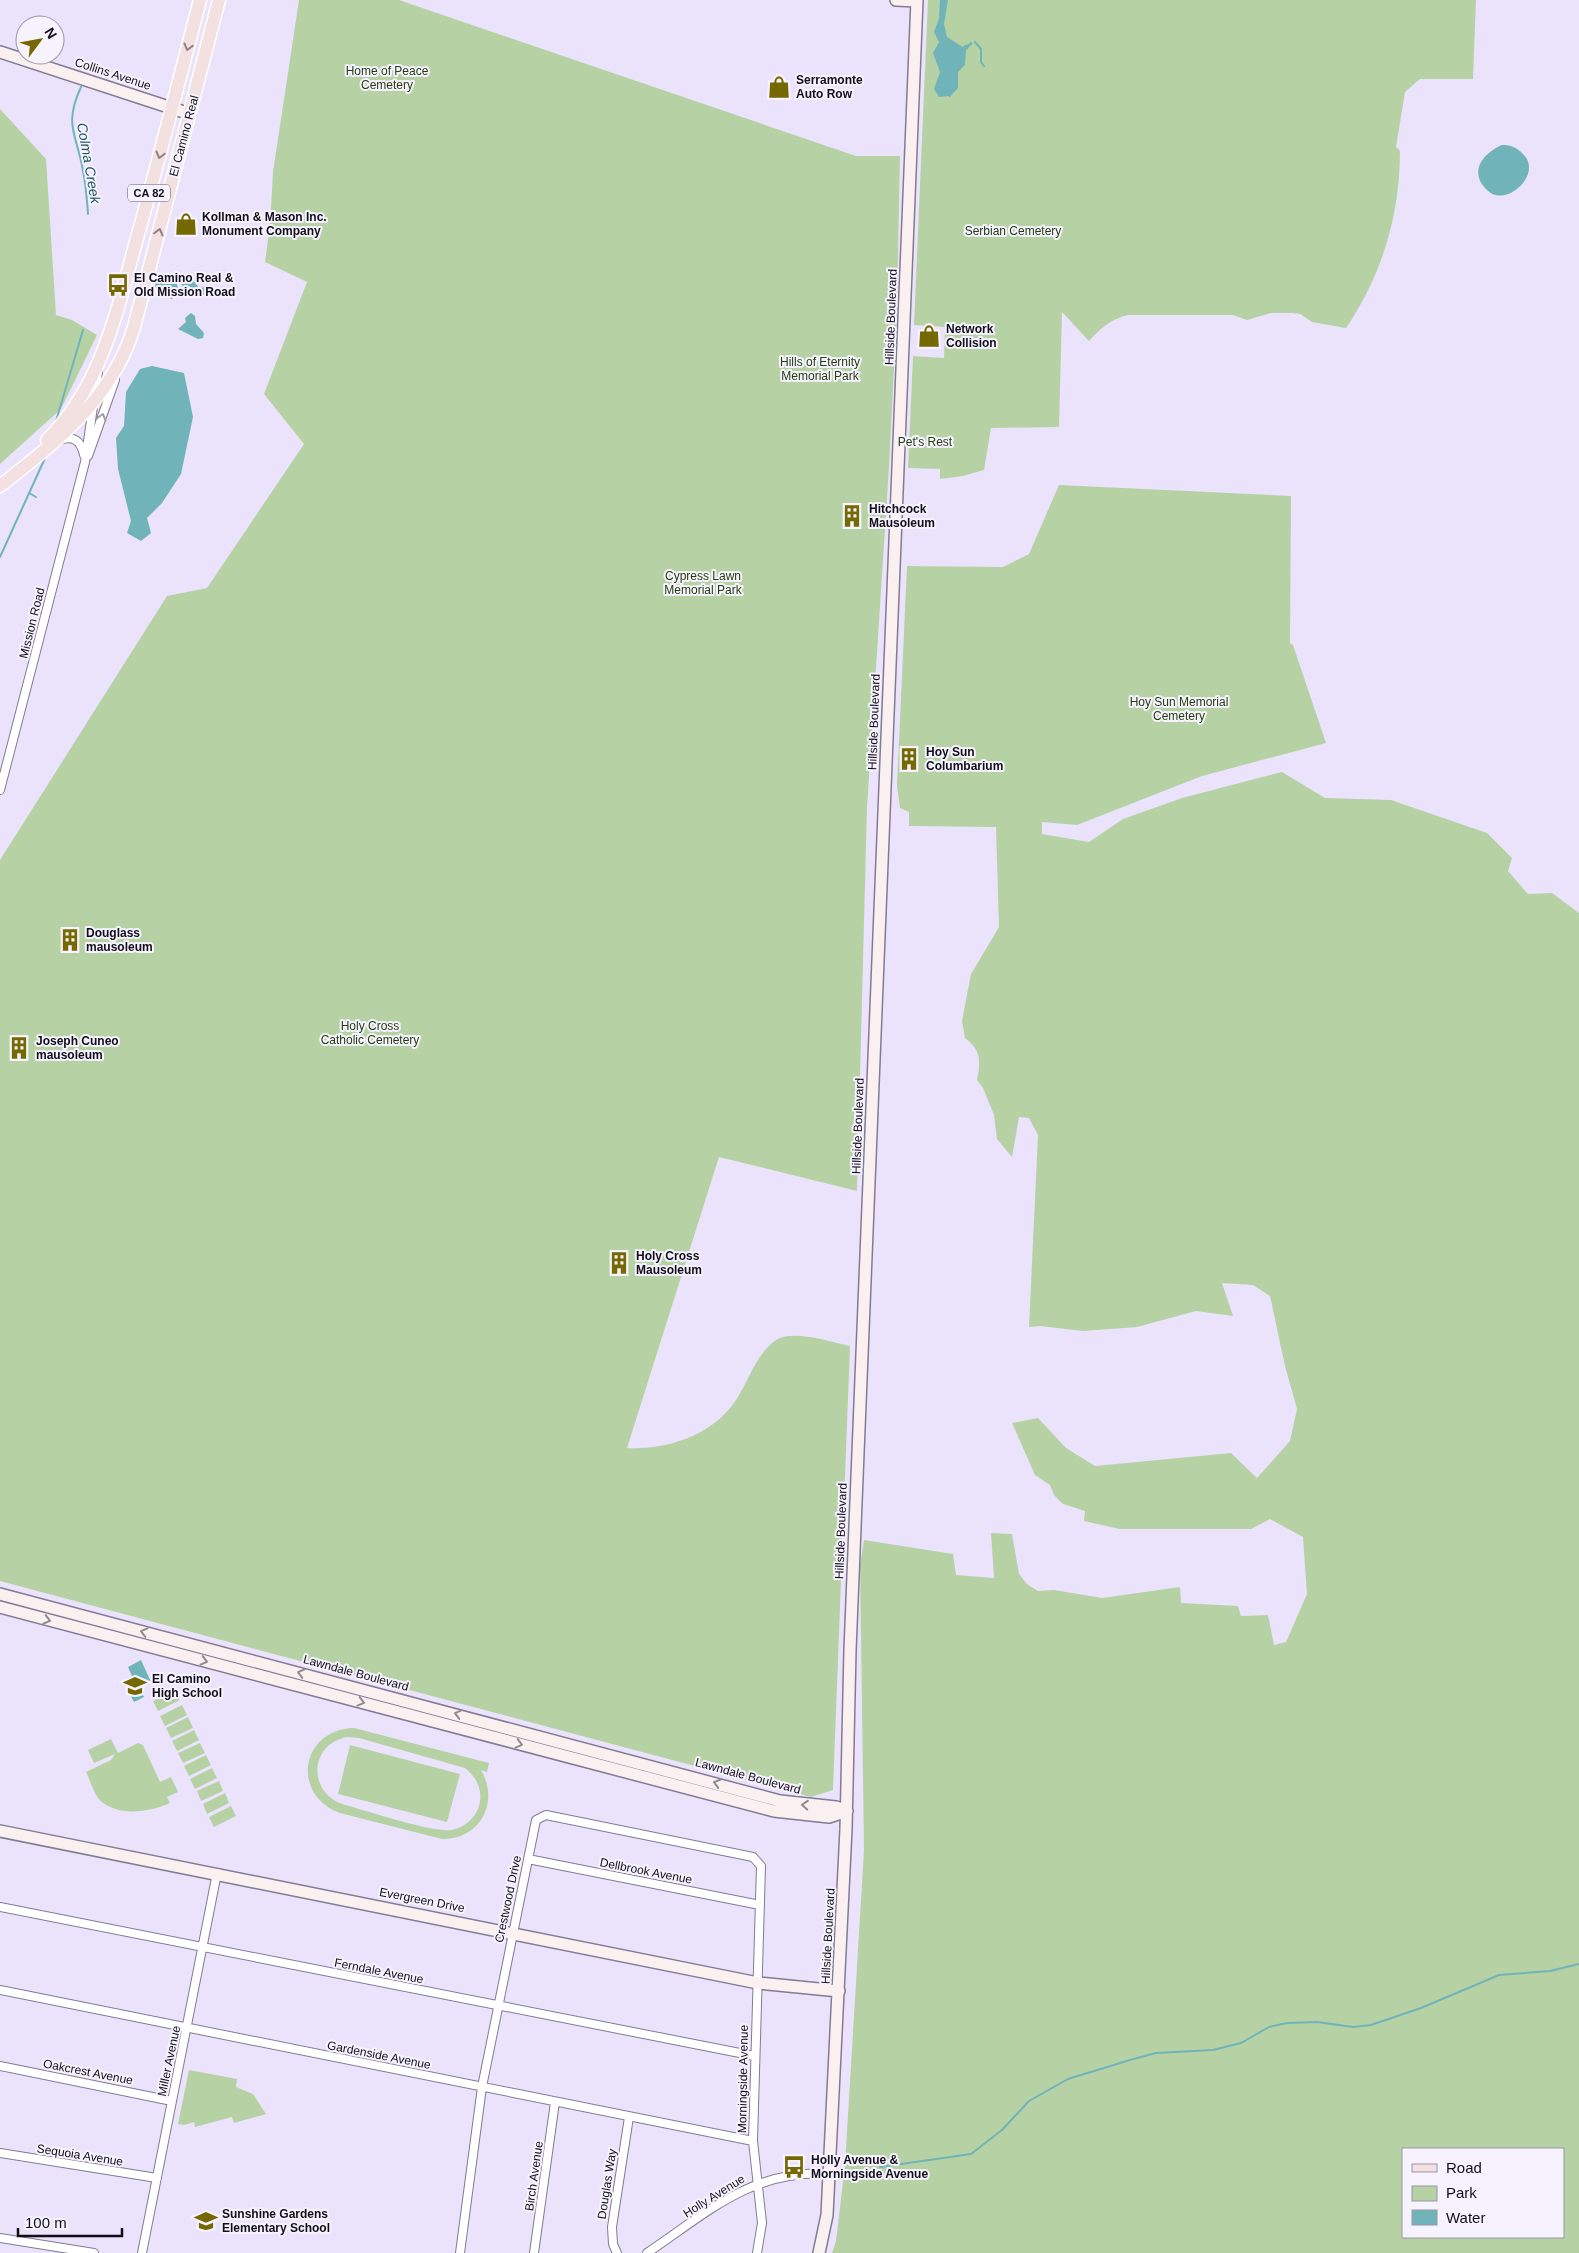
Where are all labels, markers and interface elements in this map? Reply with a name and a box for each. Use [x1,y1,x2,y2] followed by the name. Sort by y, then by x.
[15,15,65,65] north arrow
[42,25,60,42] text: N
[183,43,194,52] one-way arrow
[73,55,153,93] street label: Collins Avenue
[346,64,429,92] park label: Home of Peace Cemetery
[796,73,863,101] place label: Serramonte Auto Row
[766,74,792,100] shop icon: Serramonte Auto Row
[166,94,202,178] street label: El Camino Real
[74,121,104,206] water label: Colma Creek
[155,151,165,159] one-way arrow
[128,184,170,202] road number: CA 82
[202,210,327,238] place label: Kollman & Mason Inc. Monument Company
[173,211,199,237] shop icon: Kollman & Mason Inc. Monument Company
[965,224,1061,238] park label: Serbian Cemetery
[153,228,164,237] one-way arrow
[882,269,900,365] street label: Hillside Boulevard
[134,271,235,299] place label: El Camino Real & Old Mission Road
[105,272,131,298] bus stop icon: El Camino Real & Old Mission Road
[946,322,997,350] place label: Network Collision
[916,323,942,349] shop icon: Network Collision
[780,355,860,383] park label: Hills of Eternity Memorial Park
[96,413,106,421] one-way arrow
[898,435,953,449] park label: Pet's Rest
[869,502,935,530] place label: Hitchcock Mausoleum
[839,503,865,529] building icon: Hitchcock Mausoleum
[664,569,743,597] park label: Cypress Lawn Memorial Park
[16,586,48,660] street label: Mission Road
[865,674,883,770] street label: Hillside Boulevard
[1130,695,1228,723] park label: Hoy Sun Memorial Cemetery
[926,745,1003,773] place label: Hoy Sun Columbarium
[896,746,922,772] building icon: Hoy Sun Columbarium
[86,926,153,954] place label: Douglass mausoleum
[57,927,83,953] building icon: Douglass mausoleum
[321,1019,419,1047] park label: Holy Cross Catholic Cemetery
[36,1034,119,1062] place label: Joseph Cuneo mausoleum
[6,1035,32,1061] building icon: Joseph Cuneo mausoleum
[849,1078,867,1174] street label: Hillside Boulevard
[636,1249,702,1277] place label: Holy Cross Mausoleum
[606,1250,632,1276] building icon: Holy Cross Mausoleum
[832,1483,850,1579] street label: Hillside Boulevard
[43,1614,52,1625] one-way arrow
[140,1627,148,1638] one-way arrow
[302,1652,410,1694] street label: Lawndale Boulevard
[200,1655,209,1666] one-way arrow
[297,1668,306,1679] one-way arrow
[152,1672,222,1700] place label: El Camino High School
[122,1673,148,1699] school or university icon: El Camino High School
[357,1697,365,1707] one-way arrow
[455,1710,463,1720] one-way arrow
[514,1738,522,1748] one-way arrow
[694,1755,802,1797] street label: Lawndale Boulevard
[713,1778,722,1788] one-way arrow
[801,1800,809,1811] one-way arrow
[492,1854,524,1944] street label: Crestwood Drive
[599,1855,694,1887] street label: Dellbrook Avenue
[378,1885,466,1915] street label: Evergreen Drive
[818,1888,838,1984] street label: Hillside Boulevard
[333,1955,425,1987] street label: Ferndale Avenue
[155,2024,183,2098] street label: Miller Avenue
[735,2024,751,2133] street label: Morningside Avenue
[326,2038,432,2072] street label: Gardenside Avenue
[42,2056,134,2088] street label: Oakcrest Avenue
[522,2140,546,2212] street label: Birch Avenue
[36,2141,124,2169] street label: Sequoia Avenue
[595,2148,619,2220] street label: Douglas Way
[1402,2148,1564,2238] legend
[811,2153,928,2181] place label: Holly Avenue & Morningside Avenue
[781,2154,807,2180] bus stop icon: Holly Avenue & Morningside Avenue
[1446,2159,1482,2176] text: Road
[681,2171,748,2220] street label: Holly Avenue
[1446,2184,1477,2201] text: Park
[18,2206,121,2238] scale bar
[222,2207,330,2235] place label: Sunshine Gardens Elementary School
[193,2208,219,2234] school or university icon: Sunshine Gardens Elementary School
[1446,2209,1485,2226] text: Water
[25,2214,67,2231] text: 100 m

